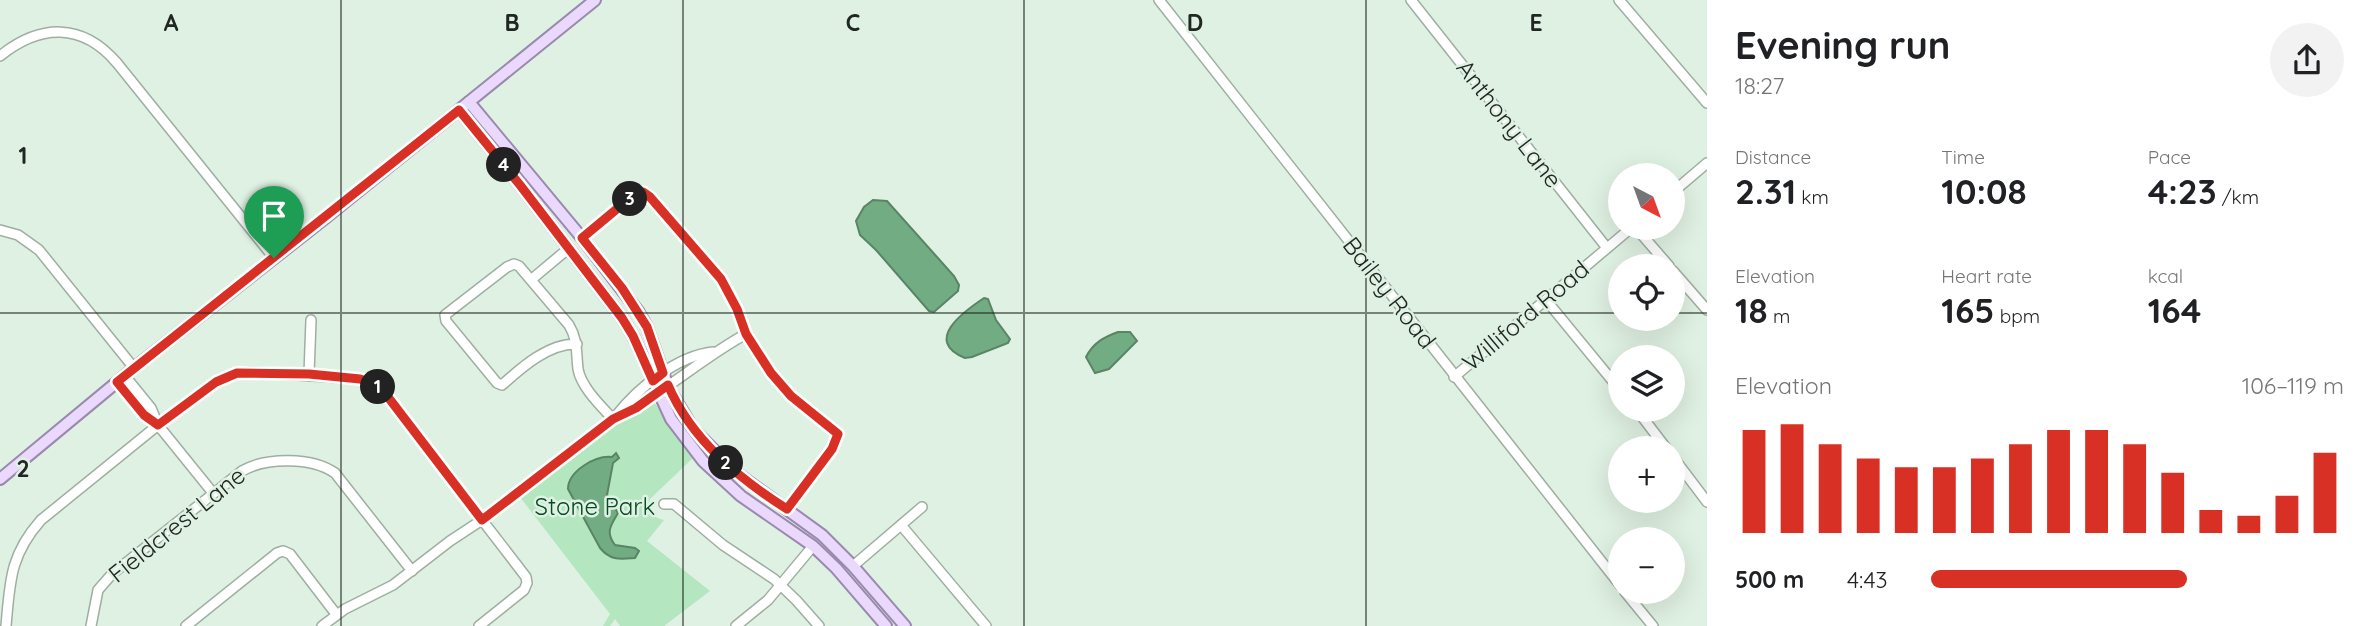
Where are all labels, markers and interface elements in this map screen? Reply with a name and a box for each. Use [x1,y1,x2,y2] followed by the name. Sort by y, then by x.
[164,8,179,37] text: A
[504,8,520,37] text: B
[846,8,860,37] text: C
[1187,8,1203,37] text: D
[1529,8,1543,37] text: E
[1735,21,1950,69] text: Evening run
[2270,23,2344,97] button: share
[1450,53,1569,193] street label: Anthony Lane
[1735,71,1784,100] text: 18:27
[19,141,27,170] text: 1
[1735,145,1811,169] text: Distance
[1941,145,1985,169] text: Time
[2148,145,2191,169] text: Pace
[486,148,522,182] pin: 4
[498,152,509,176] text: 4
[1608,163,1685,240] north arrow
[1608,163,1685,604] map controls
[1735,169,1796,213] text: 2.31
[1941,169,2027,213] text: 10:08
[2148,169,2217,213] text: 4:23
[612,182,648,216] pin: 3
[1796,185,1829,209] text: km
[2217,185,2259,209] text: /km
[244,186,304,258] pin
[624,186,635,210] text: 3
[255,197,293,235] icon: arrive
[1337,230,1443,354] street label: Bailey Road
[1456,254,1595,377] street label: Williford Road
[1608,254,1685,331] button: locate
[1735,264,1815,288] text: Elevation
[1941,264,2032,288] text: Heart rate
[2148,264,2183,288] text: kcal
[1735,288,1768,332] text: 18
[1941,288,1994,332] text: 165
[2148,288,2201,332] text: 164
[1768,304,1790,328] text: m
[1994,304,2040,328] text: bpm
[1608,345,1685,422] button: layers
[360,370,396,404] pin: 1
[1735,371,1832,400] text: Elevation
[2242,371,2344,400] text: 106–119 m
[374,374,381,398] text: 1
[1608,436,1685,513] button: +
[708,446,744,480] pin: 2
[720,450,731,474] text: 2
[16,454,30,483] text: 2
[102,460,251,589] street label: Fieldcrest Lane
[535,491,655,521] park label: Stone Park
[1608,527,1685,604] button: −
[1735,565,1804,594] text: 500 m
[1847,565,1888,594] text: 4:43

